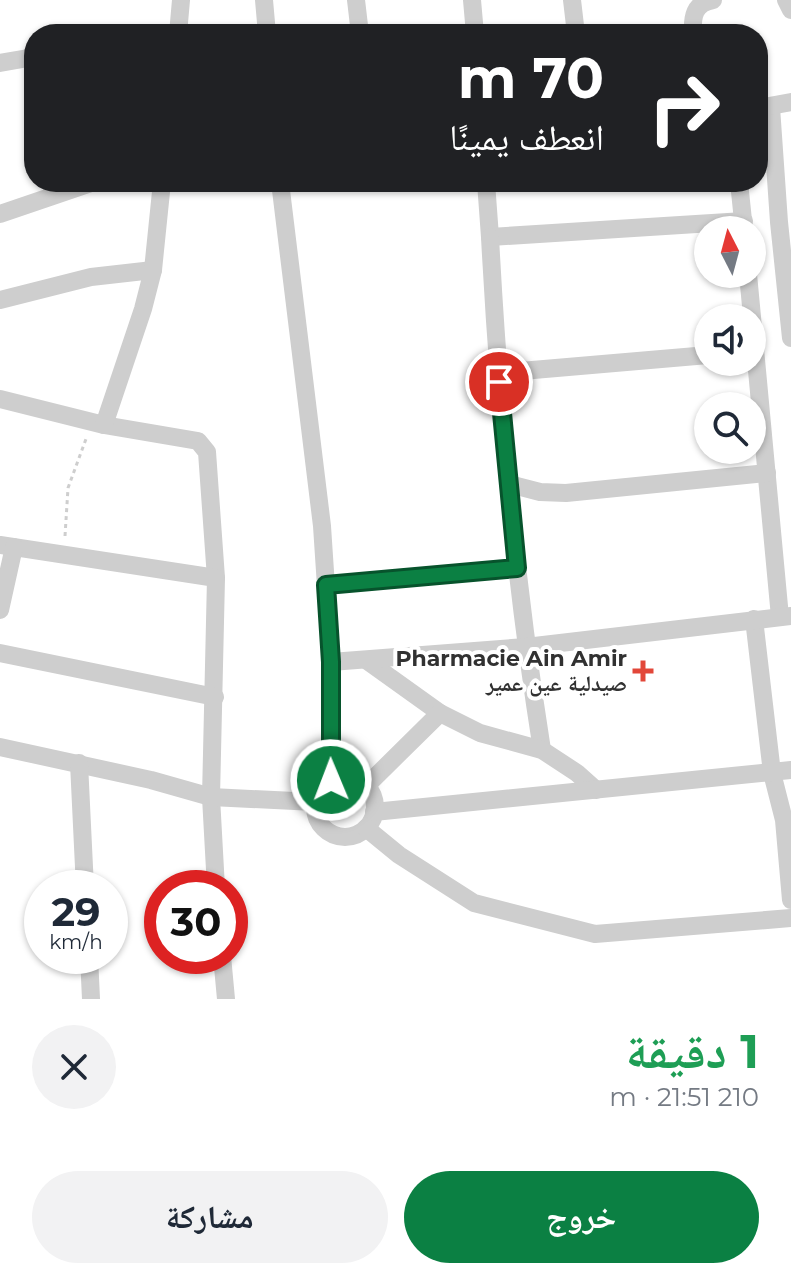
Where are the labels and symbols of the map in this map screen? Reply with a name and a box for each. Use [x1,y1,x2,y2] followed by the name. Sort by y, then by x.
[694,216,766,288] north arrow
[465,348,533,416] pin
[395,645,627,697] place label: Pharmacie Ain Amir صيدلية عين عمير
[634,662,652,680] marker: Pharmacie Ain Amir صيدلية عين عمير
[289,738,373,822] position arrow
[144,870,248,974] speed limit sign: 30

